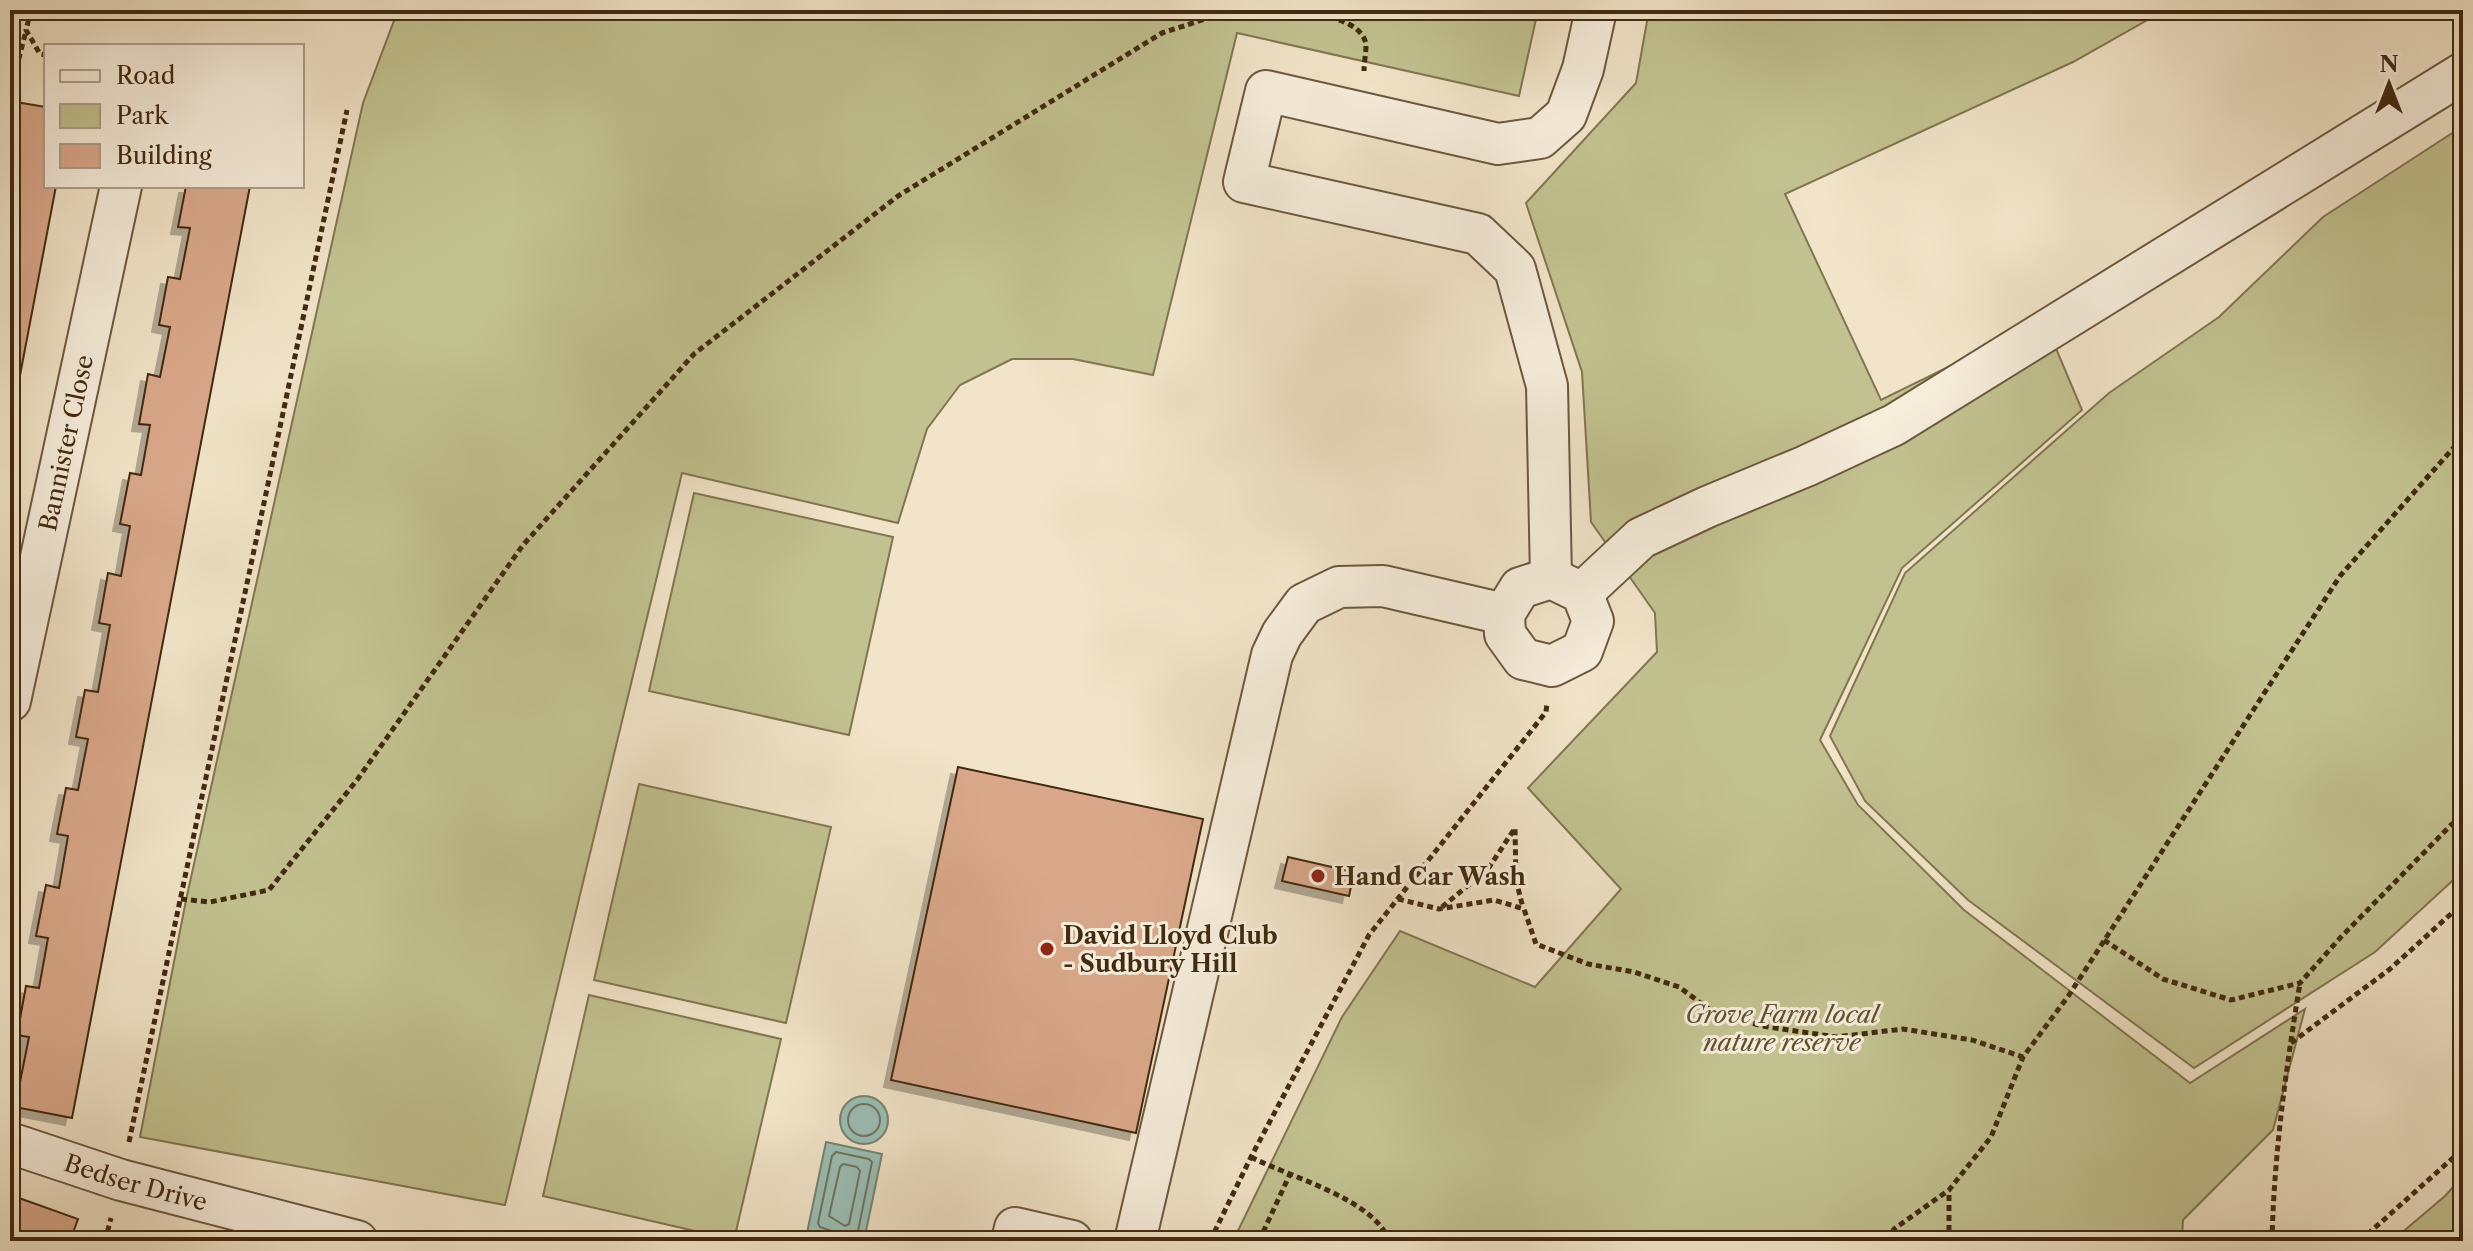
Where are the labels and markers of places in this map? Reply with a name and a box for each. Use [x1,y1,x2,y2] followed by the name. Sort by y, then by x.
[1334,862,1527,891] place label: Hand Car Wash
[1309,867,1327,885] marker: Hand Car Wash
[1063,921,1278,978] place label: David Lloyd Club - Sudbury Hill
[1038,940,1056,958] marker: David Lloyd Club - Sudbury Hill

